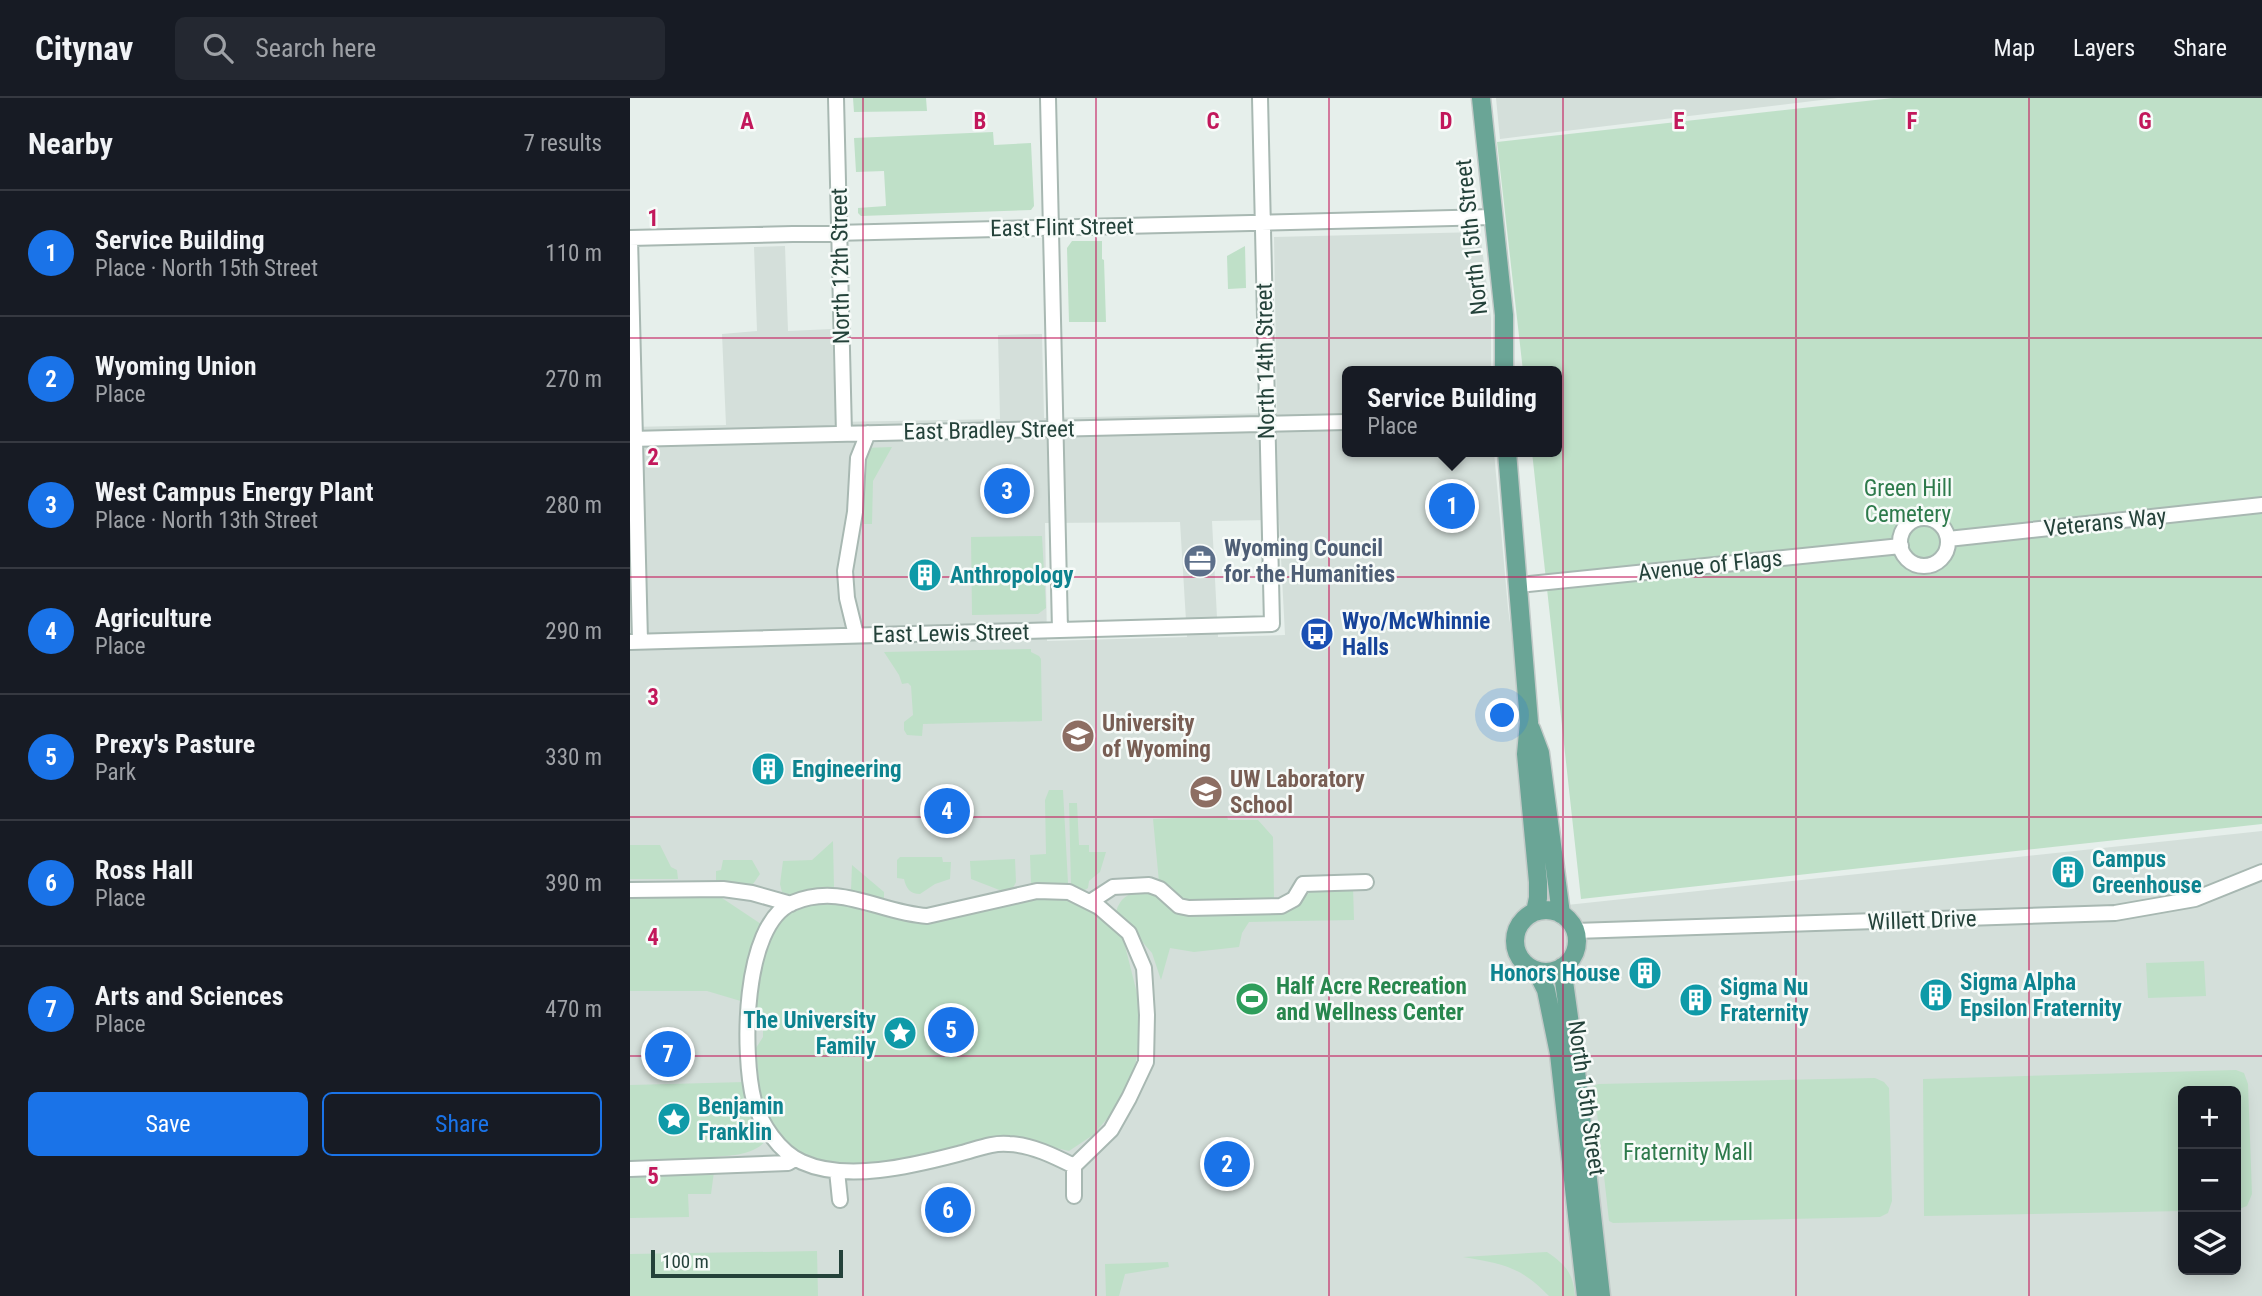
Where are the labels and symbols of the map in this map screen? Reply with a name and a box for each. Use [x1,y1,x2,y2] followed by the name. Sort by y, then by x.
[740,108,754,135] text: A
[974,108,986,135] text: B
[1206,108,1220,135] text: C
[1440,108,1453,135] text: D
[1673,108,1685,135] text: E
[1907,108,1918,135] text: F
[2138,108,2152,135] text: G
[1450,158,1493,316] street label: North 15th Street
[826,188,855,344] street label: North 12th Street
[647,205,659,232] text: 1
[990,213,1134,242] street label: East Flint Street
[1251,283,1280,439] street label: North 14th Street
[903,416,1075,445] street label: East Bradley Street
[647,444,659,471] text: 2
[984,465,1030,517] pin: 3
[1864,475,1952,528] park label: Green Hill Cemetery
[1429,480,1475,532] pin: 1
[2043,503,2168,542] street label: Veterans Way
[1224,535,1395,588] place label: Wyoming Council for the Humanities
[1181,542,1219,580] office icon: Wyoming Council for the Humanities
[1637,545,1783,586] street label: Avenue of Flags
[906,556,944,594] building icon: Anthropology
[950,562,1074,589] place label: Anthropology
[1342,608,1490,661] place label: Wyo/McWhinnie Halls
[1298,615,1336,653] bus stop icon: Wyo/McWhinnie Halls
[872,619,1030,648] street label: East Lewis Street
[647,684,659,711] text: 3
[1485,698,1519,732] your location
[1102,710,1211,763] place label: University of Wyoming
[1059,717,1097,755] school or university icon: University of Wyoming
[749,750,787,788] building icon: Engineering
[792,756,902,783] place label: Engineering
[1230,766,1365,819] place label: UW Laboratory School
[1187,773,1225,811] school or university icon: UW Laboratory School
[924,785,970,837] pin: 4
[2092,846,2202,899] place label: Campus Greenhouse
[2049,853,2087,891] building icon: Campus Greenhouse
[1867,905,1977,936] street label: Willett Drive
[647,924,659,951] text: 4
[1626,954,1664,992] building icon: Honors House
[1490,960,1620,987] place label: Honors House
[1960,969,2122,1022] place label: Sigma Alpha Epsilon Fraternity
[1276,973,1467,1026] place label: Half Acre Recreation and Wellness Center
[1720,974,1810,1027] place label: Sigma Nu Fraternity
[1917,976,1955,1014] building icon: Sigma Alpha Epsilon Fraternity
[1233,980,1271,1018] sports icon: Half Acre Recreation and Wellness Center
[1677,981,1715,1019] building icon: Sigma Nu Fraternity
[928,1004,974,1056] pin: 5
[743,1007,877,1060] place label: The University Family
[881,1014,919,1052] place icon: The University Family
[1562,1019,1611,1177] street label: North 15th Street
[645,1028,691,1080] pin: 7
[698,1093,784,1146] place label: Benjamin Franklin
[655,1100,693,1138] place icon: Benjamin Franklin
[1204,1138,1250,1190] pin: 2
[1623,1139,1753,1166] park label: Fraternity Mall
[647,1163,659,1190] text: 5
[925,1184,971,1236] pin: 6
[651,1247,844,1279] scale bar

